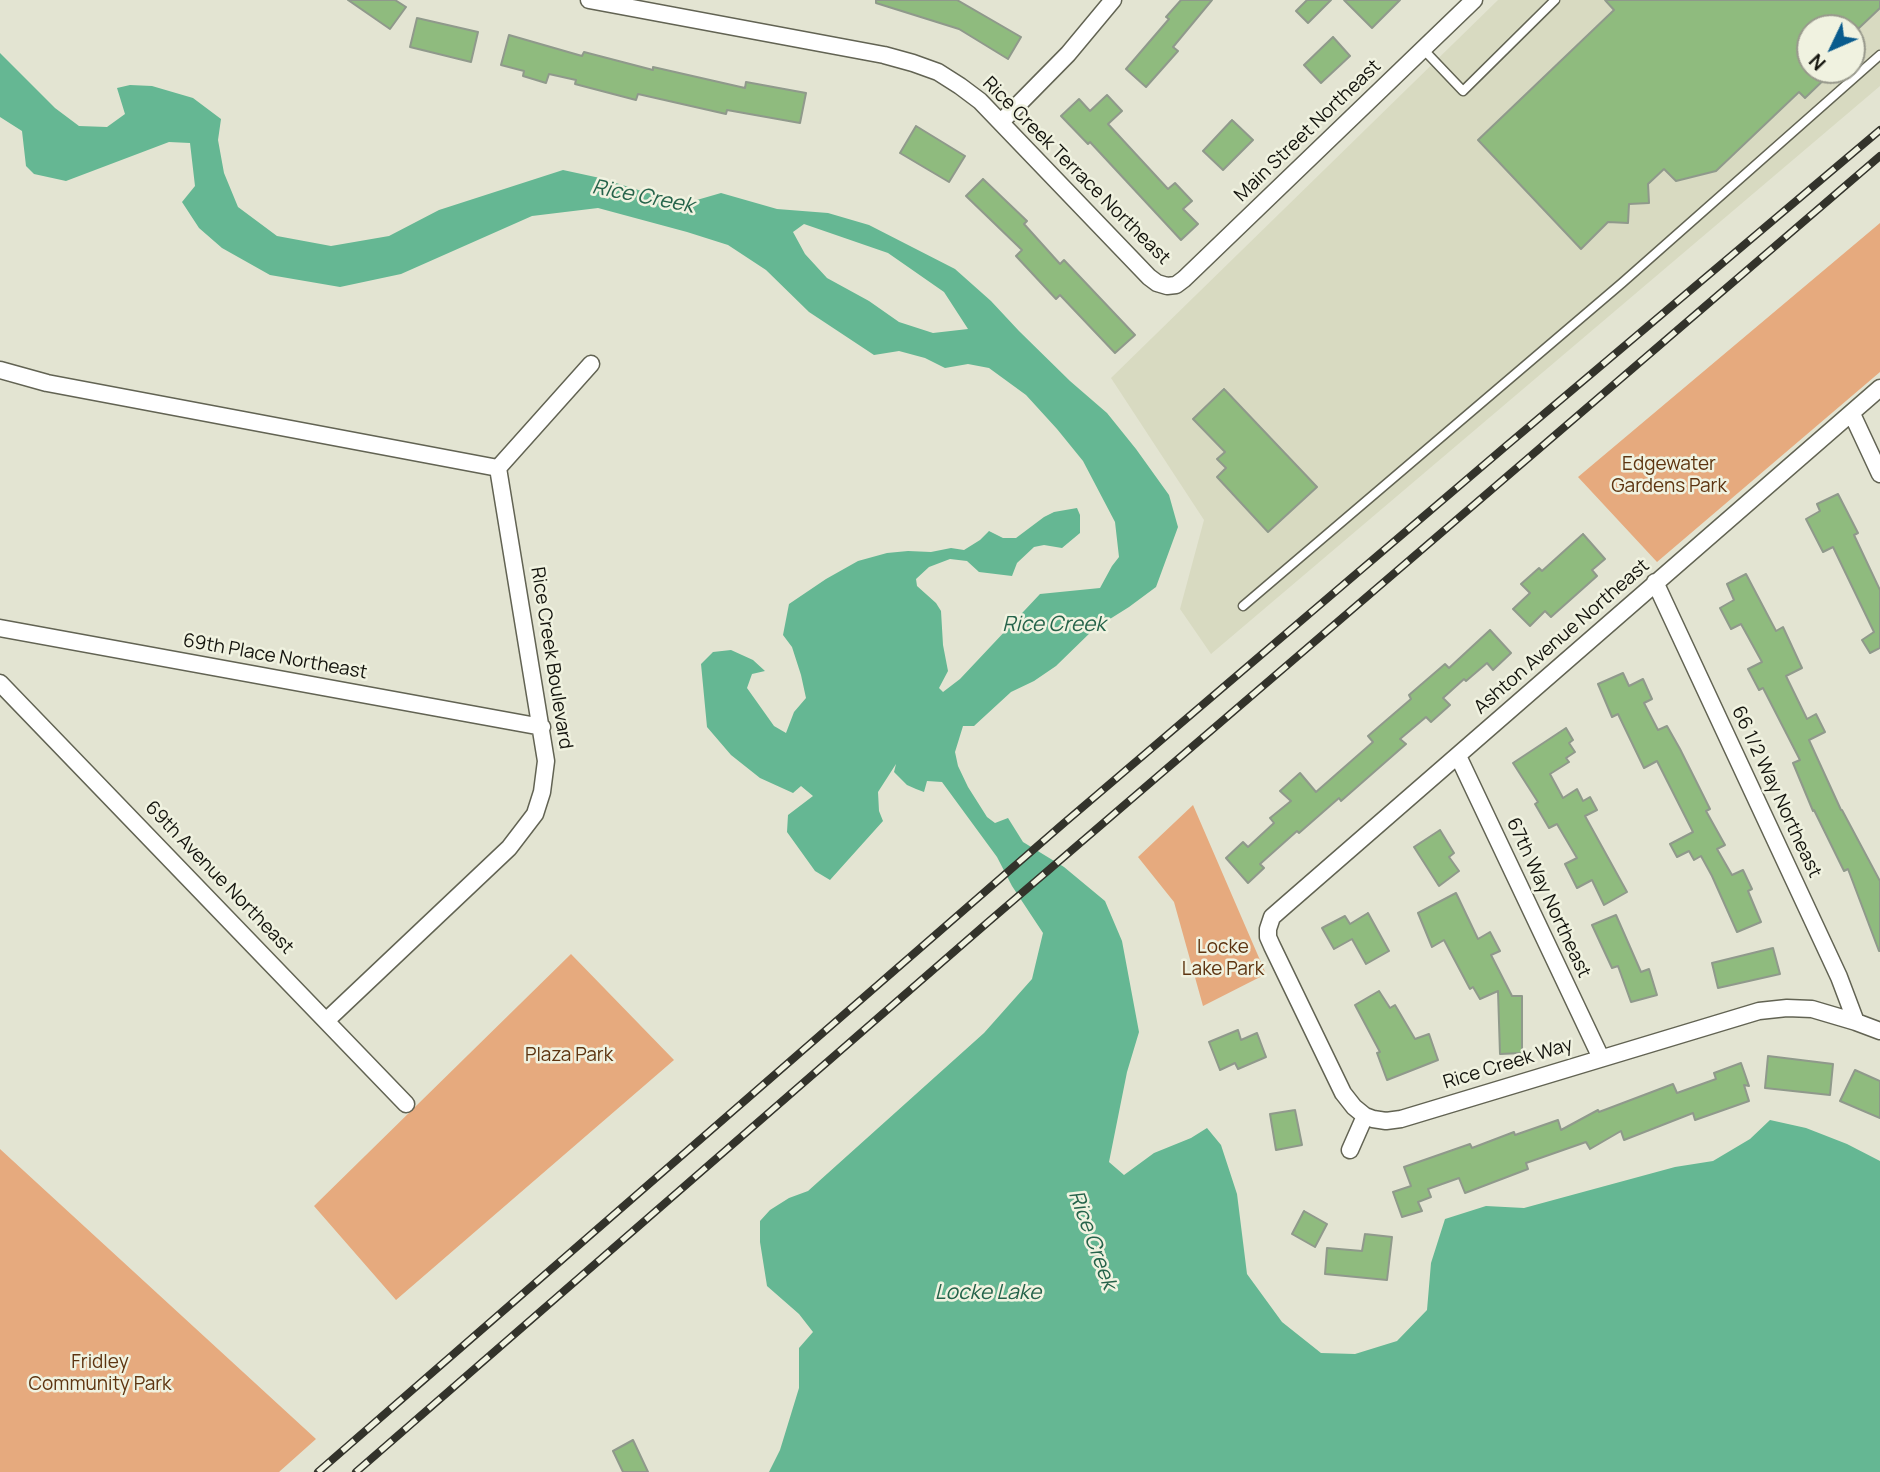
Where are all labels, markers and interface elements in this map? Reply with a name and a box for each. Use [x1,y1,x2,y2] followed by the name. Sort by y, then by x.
[1796,14,1866,84] north arrow
[1803,48,1831,76] text: N
[1230,55,1386,207] street label: Main Street Northeast
[977,72,1175,270] street label: Rice Creek Terrace Northeast
[590,175,696,219] water label: Rice Creek
[1611,454,1727,498] park label: Edgewater Gardens Park
[1470,555,1654,719] street label: Ashton Avenue Northeast
[525,565,577,751] street label: Rice Creek Boulevard
[1002,612,1106,638] water label: Rice Creek
[181,630,369,684] street label: 69th Place Northeast
[1726,703,1826,881] street label: 66 1/2 Way Northeast
[140,797,298,959] street label: 69th Avenue Northeast
[1501,814,1595,982] street label: 67th Way Northeast
[1182,937,1264,981] park label: Locke Lake Park
[1441,1033,1575,1095] street label: Rice Creek Way
[525,1045,613,1067] park label: Plaza Park
[1062,1187,1122,1293] water label: Rice Creek
[935,1280,1041,1306] water label: Locke Lake
[28,1352,172,1396] park label: Fridley Community Park

